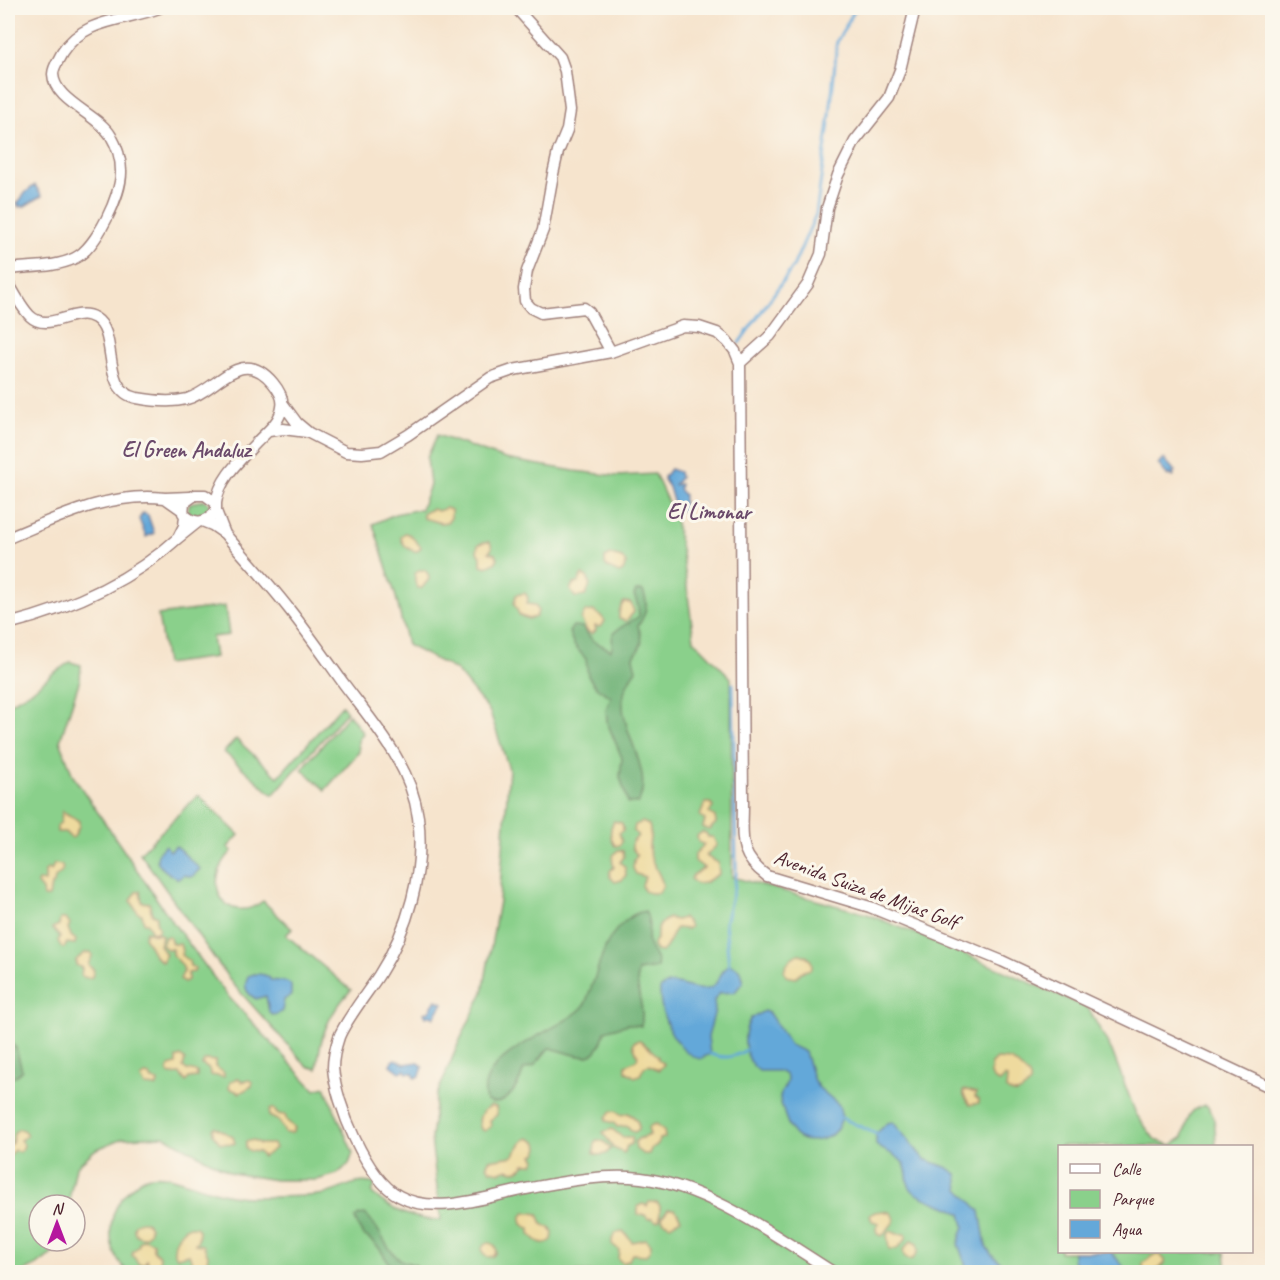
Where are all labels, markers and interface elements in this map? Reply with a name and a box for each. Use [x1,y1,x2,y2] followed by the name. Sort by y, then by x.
[122,436,253,464] district label: El Green Andaluz
[667,498,754,526] district label: El Limonar
[771,844,966,936] street label: Avenida Suiza de Mijas Golf
[1058,1145,1253,1253] legend
[1112,1158,1141,1180] text: Calle
[1112,1188,1154,1210] text: Parque
[27,1193,87,1253] north arrow
[52,1199,65,1219] text: N
[1112,1218,1143,1240] text: Agua

